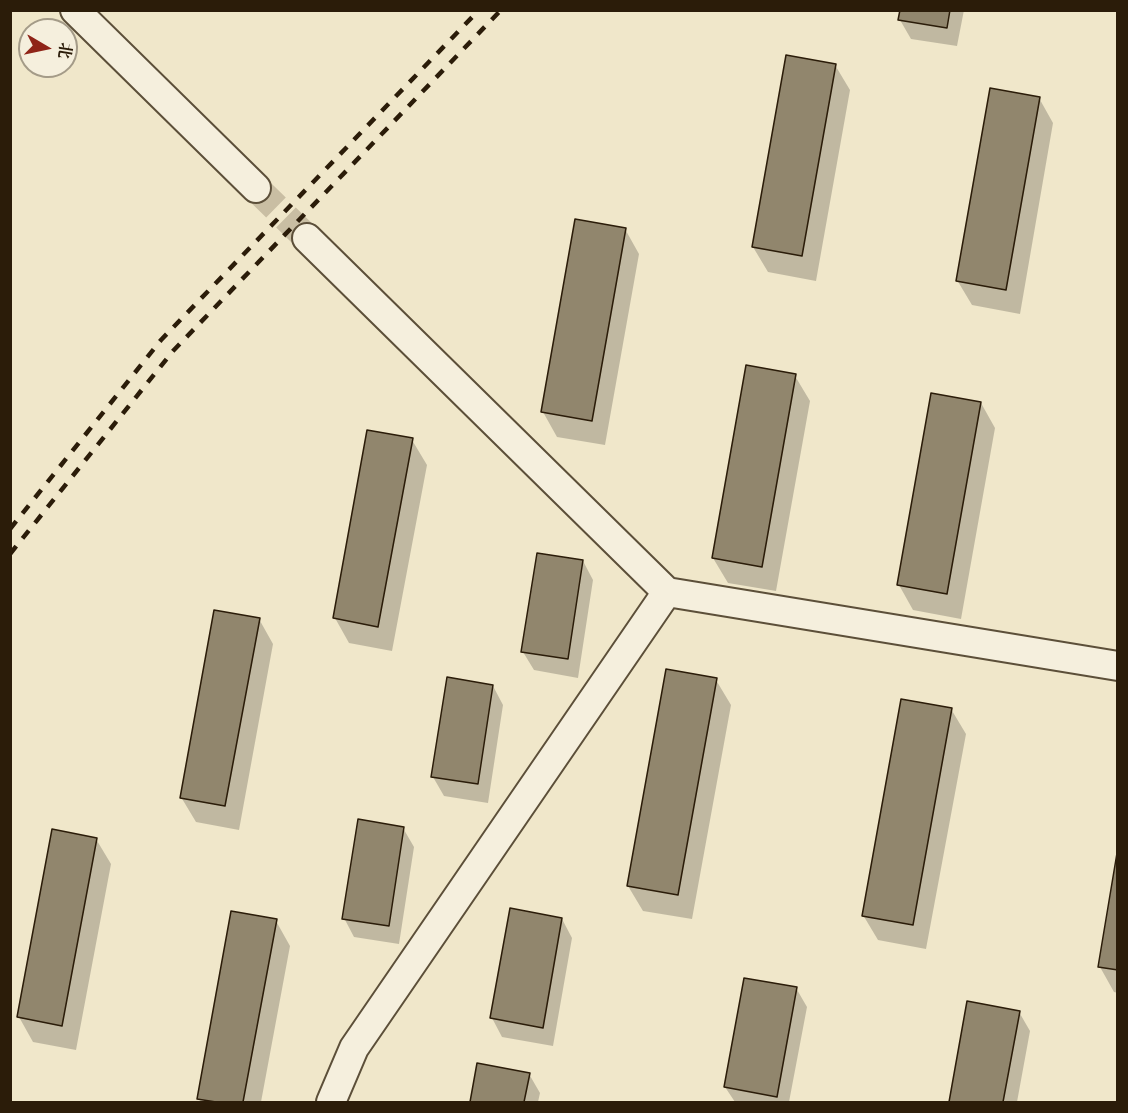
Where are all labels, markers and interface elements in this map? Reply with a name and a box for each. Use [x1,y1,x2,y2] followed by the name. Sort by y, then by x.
[18,18,78,78] north arrow
[52,41,76,60] text: 北

